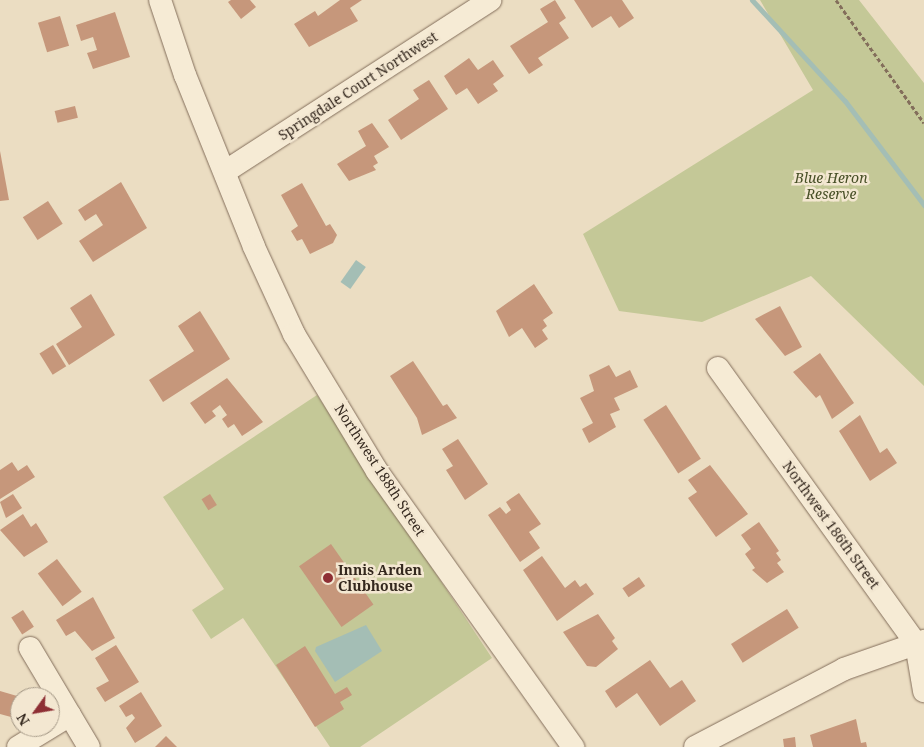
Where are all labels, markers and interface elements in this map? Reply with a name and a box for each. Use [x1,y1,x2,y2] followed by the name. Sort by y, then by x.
[275,28,441,144] street label: Springdale Court Northwest
[794,170,868,202] park label: Blue Heron Reserve
[331,401,429,539] street label: Northwest 188th Street
[779,458,883,592] street label: Northwest 186th Street
[338,562,422,594] place label: Innis Arden Clubhouse
[322,572,334,584] marker: Innis Arden Clubhouse
[10,687,60,737] north arrow
[12,710,34,729] text: N

